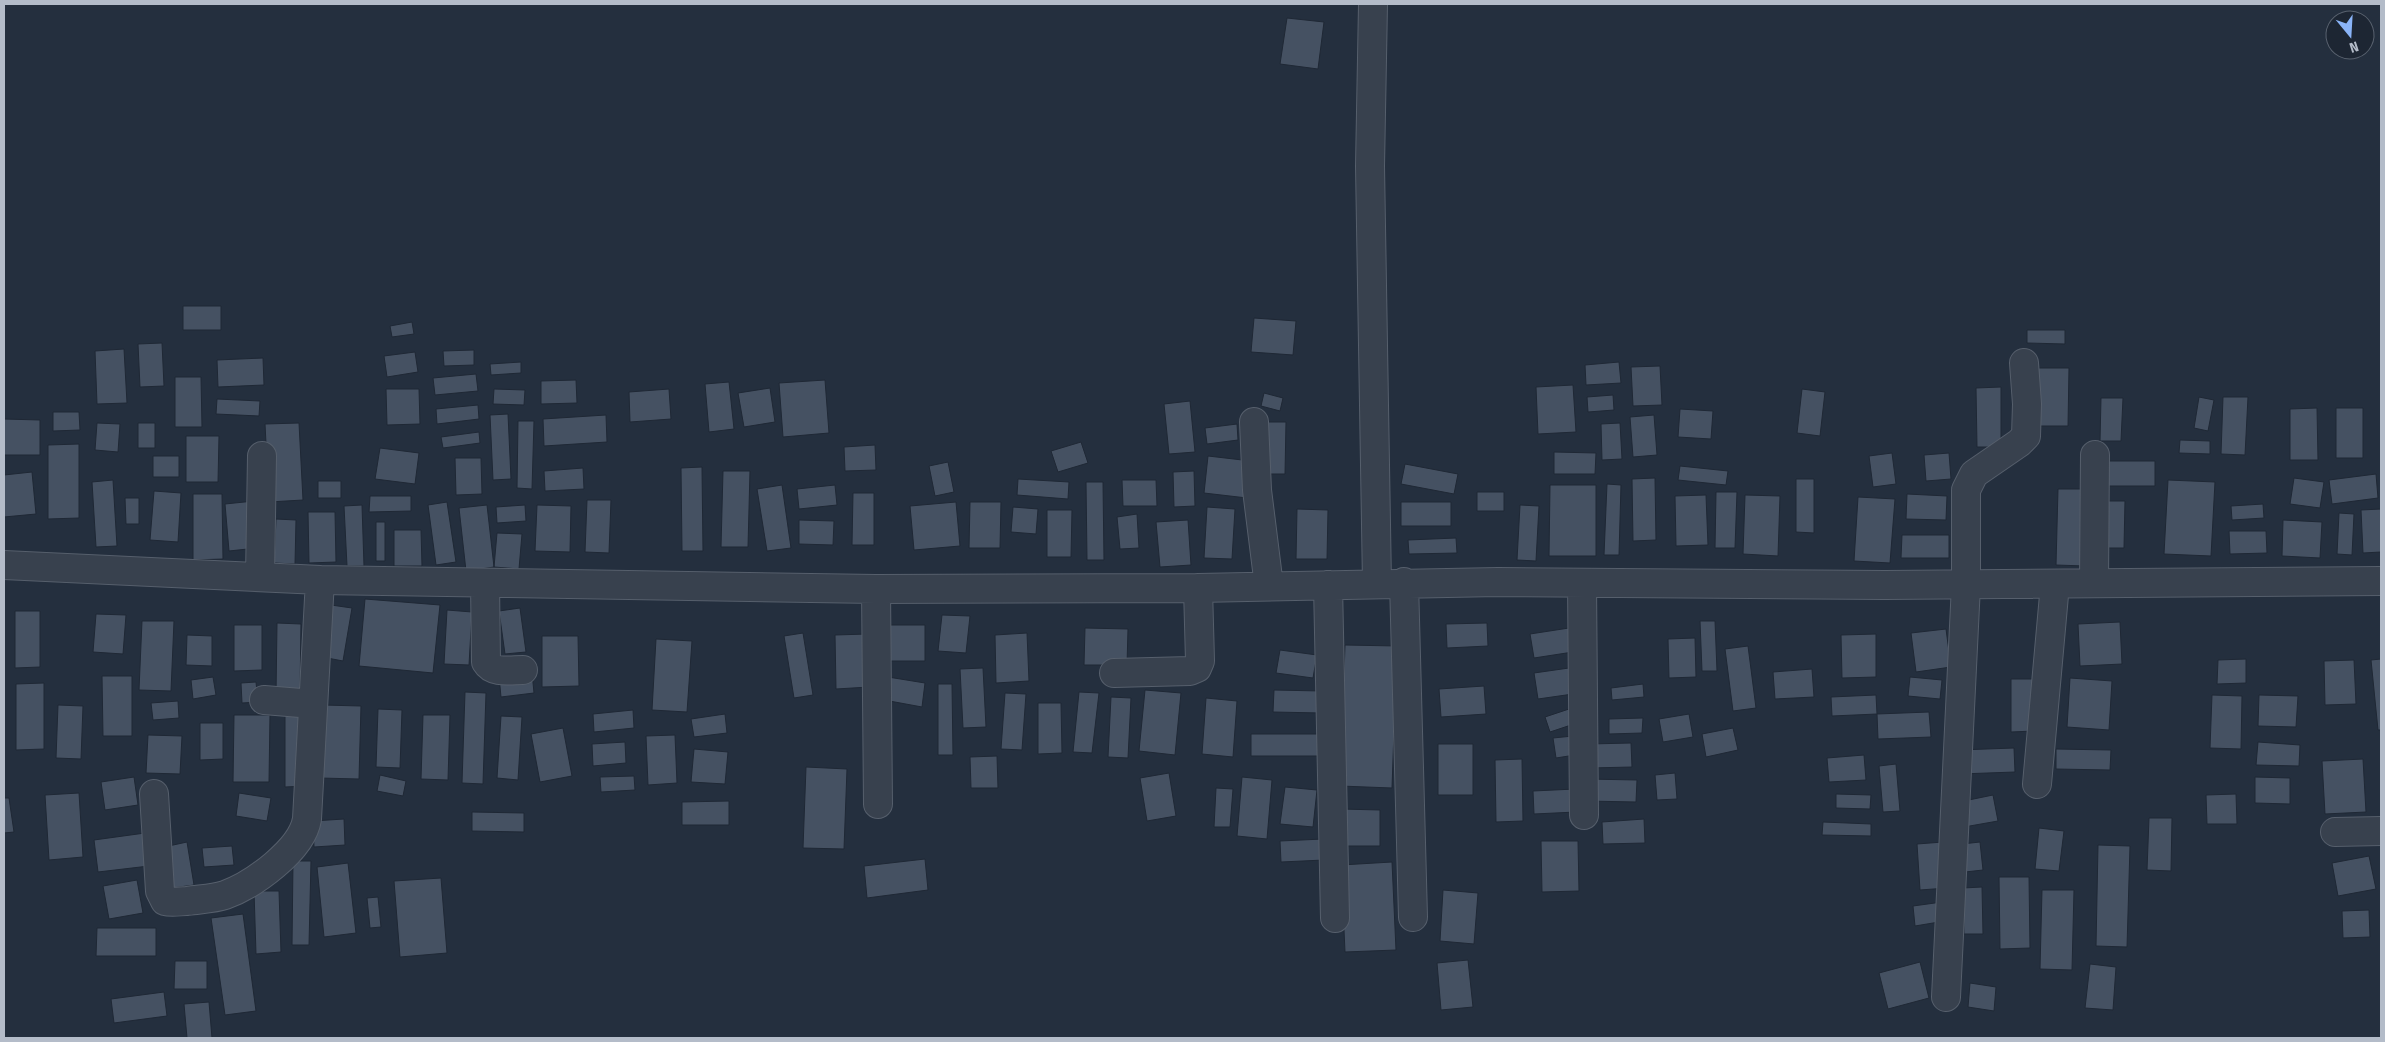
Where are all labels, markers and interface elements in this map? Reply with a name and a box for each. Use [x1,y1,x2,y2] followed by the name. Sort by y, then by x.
[2325,10,2375,60] north arrow
[2347,38,2360,56] text: N

